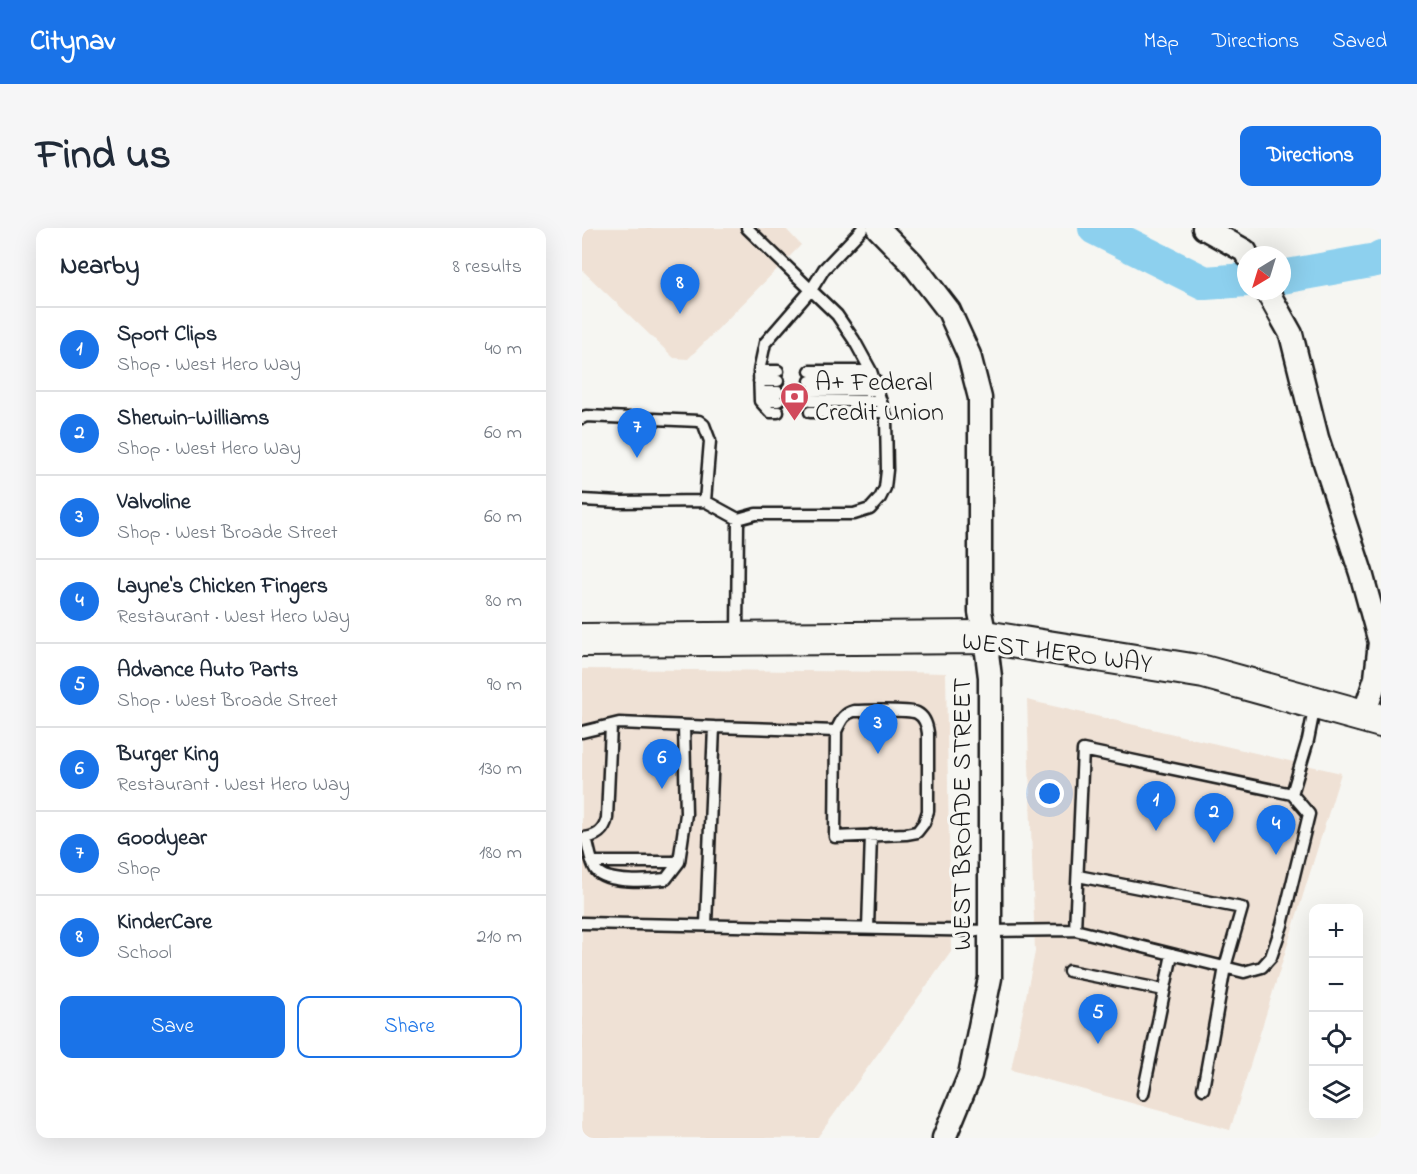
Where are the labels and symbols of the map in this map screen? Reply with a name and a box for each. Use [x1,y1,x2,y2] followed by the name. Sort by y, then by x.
[1237,246,1291,300] north arrow
[660,264,700,314] pin: 8
[815,365,944,433] place label: A+ Federal Credit Union
[778,380,810,422] bank icon: A+ Federal Credit Union
[618,408,656,458] pin: 7
[959,623,1154,684] street label: WEST HERO WAY
[945,677,983,950] street label: WEST BROADE STREET
[858,704,898,754] pin: 3
[642,740,682,789] pin: 6
[1035,779,1064,808] your location
[1136,782,1176,831] pin: 1
[1194,794,1234,843] pin: 2
[1256,806,1296,855] pin: 4
[1078,994,1118,1044] pin: 5

